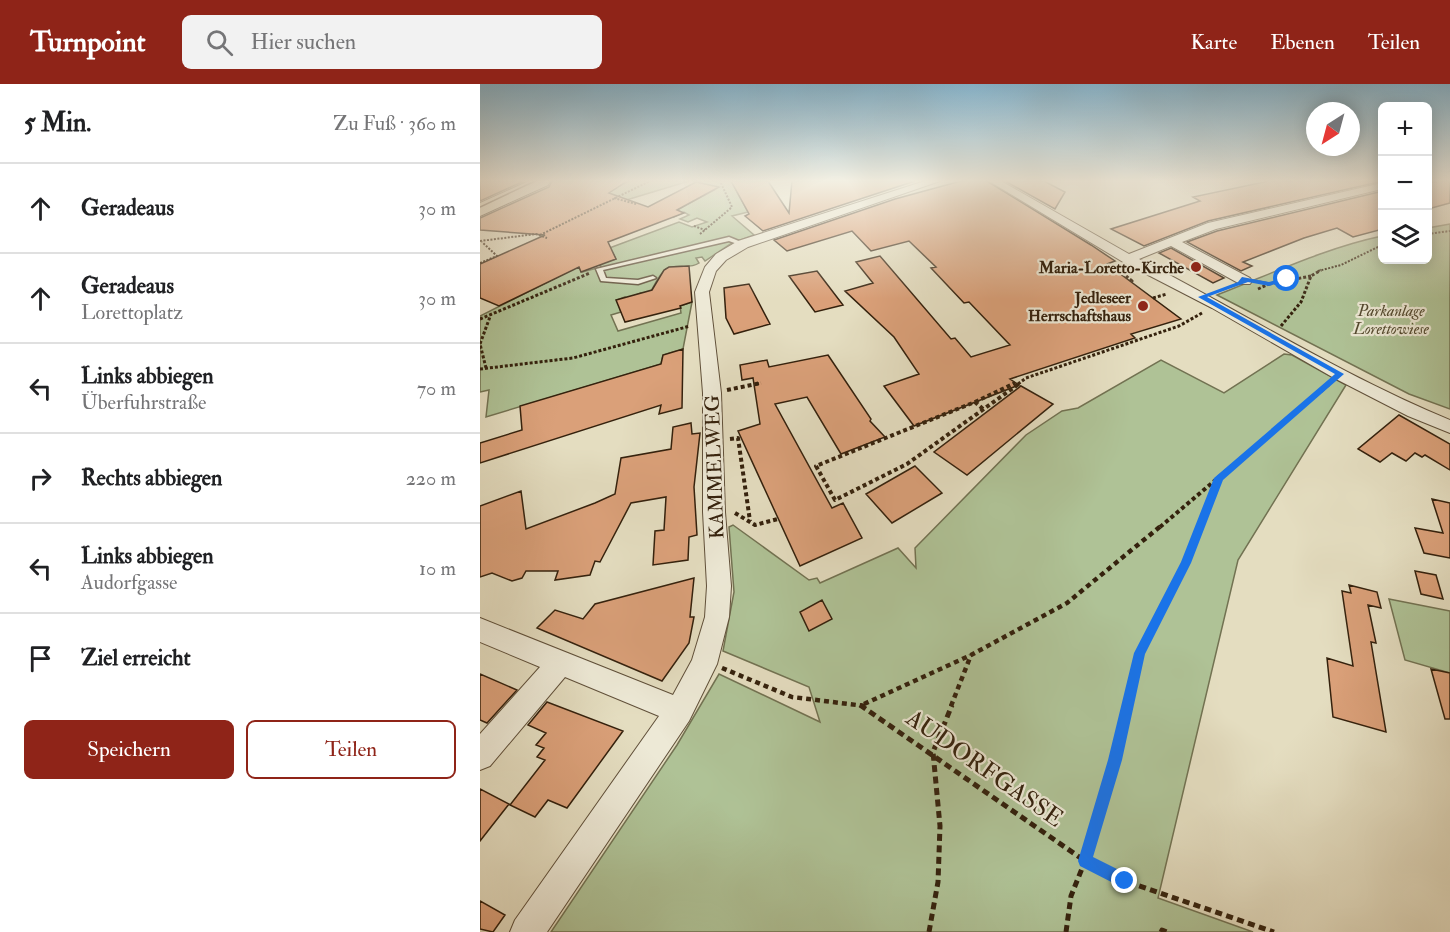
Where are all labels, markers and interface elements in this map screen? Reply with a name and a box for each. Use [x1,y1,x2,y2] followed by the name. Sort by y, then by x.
[182,15,602,69] search box
[30,25,146,60] text: Turnpoint
[203,26,236,59] icon: search
[251,28,356,56] text: Hier suchen
[1190,29,1237,56] text: Karte
[1270,29,1335,56] text: Ebenen
[1368,29,1420,56] text: Teilen
[1306,102,1360,156] north arrow
[1378,102,1432,264] map controls
[1378,102,1432,156] button: +
[24,107,91,139] text: 5 Min.
[333,111,456,136] text: Zu Fuß · 360 m
[1378,156,1432,210] button: −
[24,192,57,225] icon: ahead
[81,194,174,222] text: Geradeaus
[418,196,456,221] text: 30 m
[1378,210,1432,264] button: layers
[1038,258,1184,278] place label: Maria-Loretto-Kirche
[1189,260,1203,274] marker: Maria-Loretto-Kirche
[1273,265,1299,291] route start
[81,272,174,300] text: Geradeaus
[24,282,57,315] icon: ahead
[418,286,456,311] text: 30 m
[1028,288,1132,326] place label: Jedleseer Herrschaftshaus
[1136,299,1150,313] marker: Jedleseer Herrschaftshaus
[81,300,183,325] text: Lorettoplatz
[1352,301,1429,339] park label: Parkanlage Lorettowiese
[81,362,214,390] text: Links abbiegen
[24,372,57,405] icon: left
[417,376,456,401] text: 70 m
[81,390,206,415] text: Überfuhrstraße
[699,394,730,539] street label: KAMMELWEG
[24,462,57,495] icon: right
[81,464,222,492] text: Rechts abbiegen
[406,466,456,491] text: 220 m
[81,542,214,570] text: Links abbiegen
[24,552,57,585] icon: left
[419,556,456,581] text: 10 m
[81,570,177,595] text: Audorfgasse
[24,642,57,675] icon: arrive
[81,644,191,672] text: Ziel erreicht
[899,702,1069,834] street label: AUDORFGASSE
[24,720,234,779] button: Speichern
[246,720,456,779] button: Teilen
[1111,867,1137,893] route end

